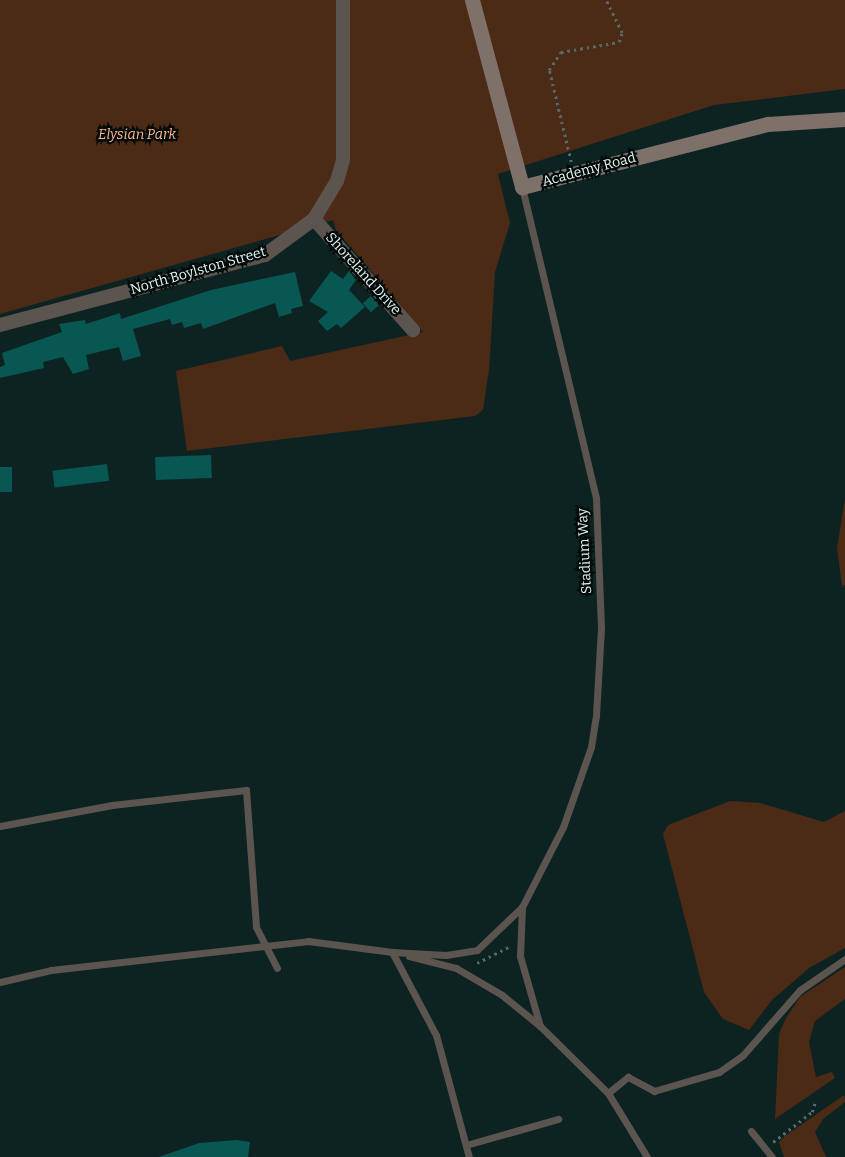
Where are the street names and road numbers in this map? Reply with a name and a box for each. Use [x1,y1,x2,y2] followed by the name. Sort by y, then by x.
[540,149,638,191] street label: Academy Road
[322,229,404,319] street label: Shoreland Drive
[128,244,268,298] street label: North Boylston Street
[574,508,596,594] street label: Stadium Way

